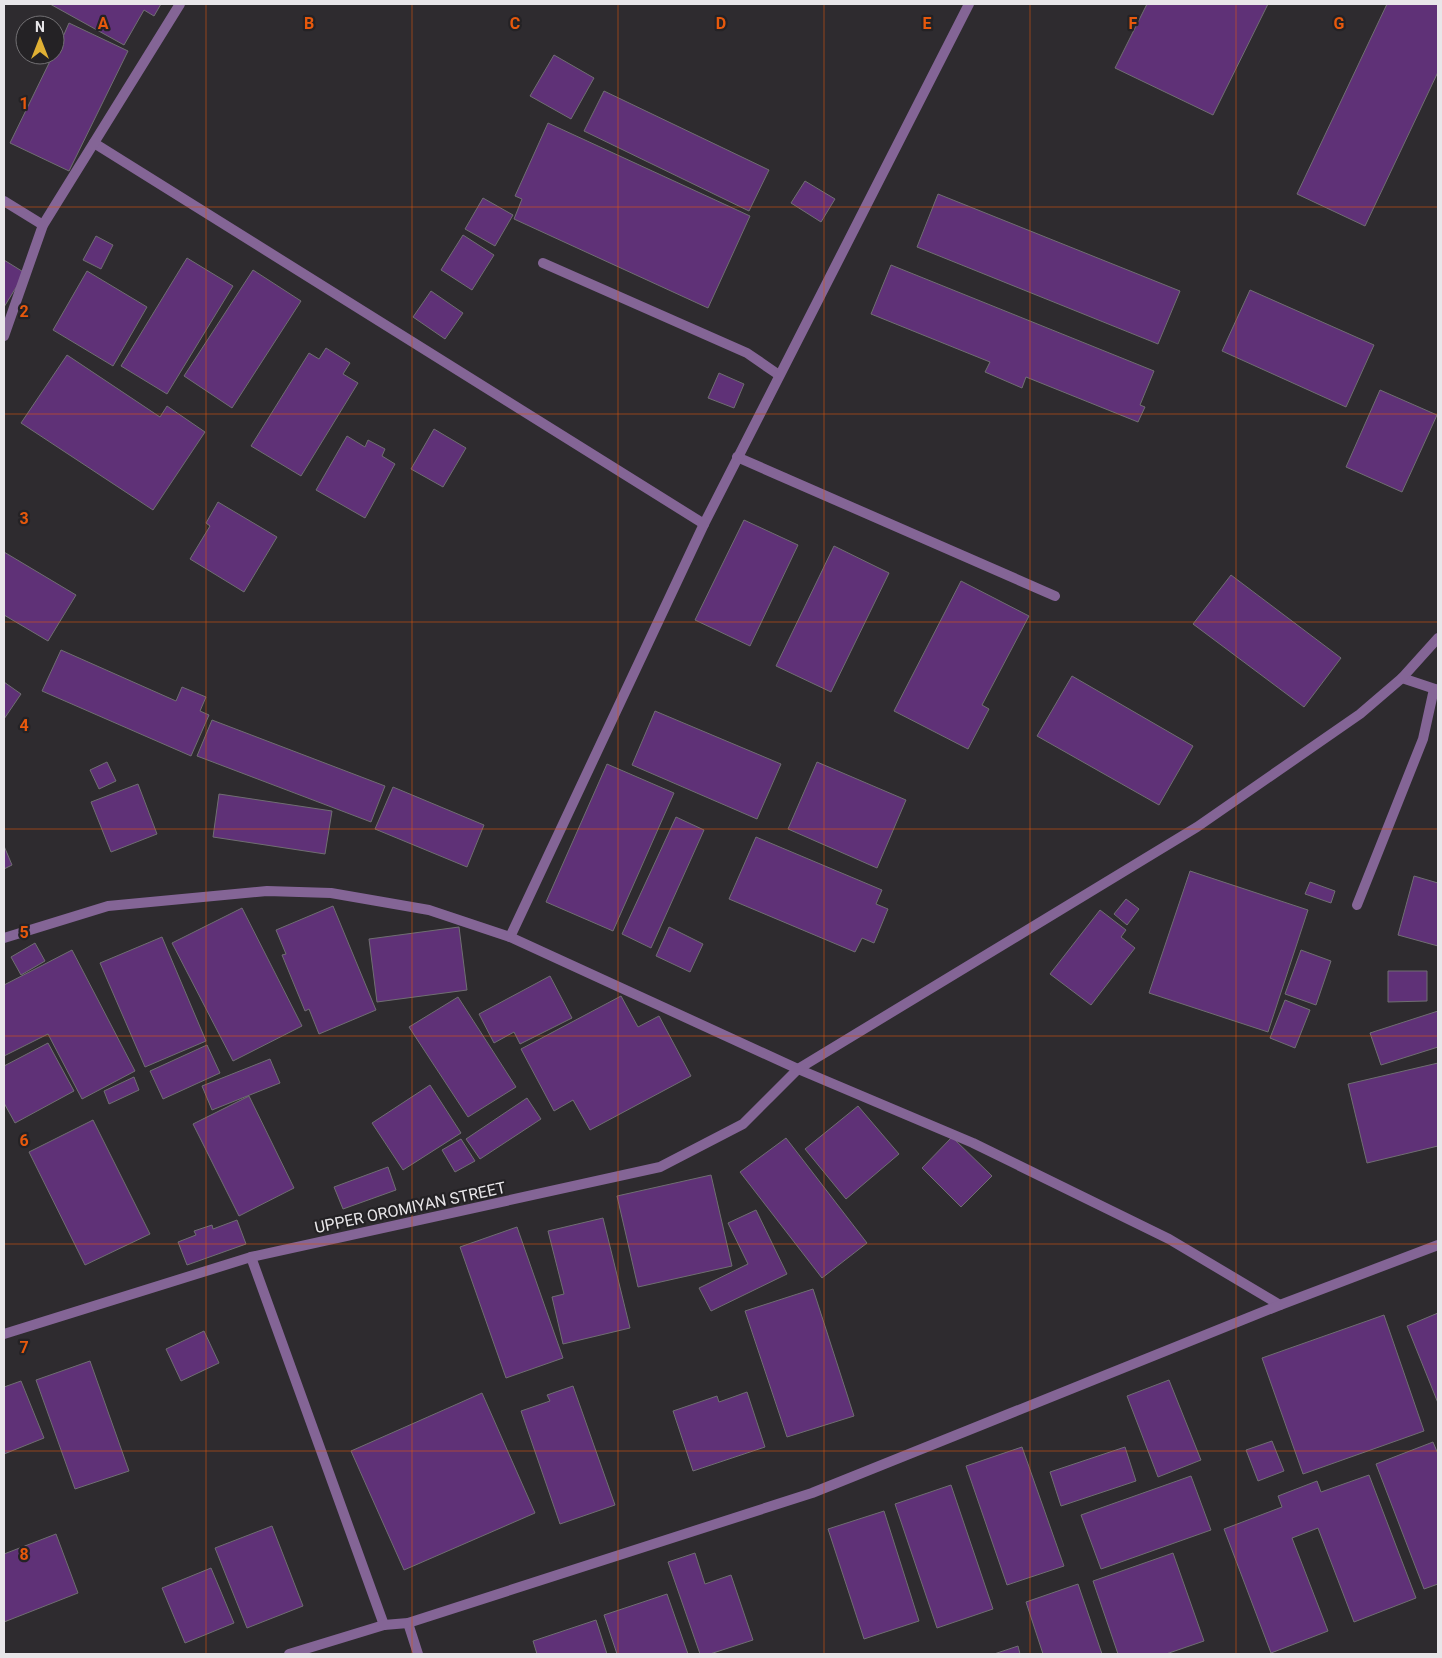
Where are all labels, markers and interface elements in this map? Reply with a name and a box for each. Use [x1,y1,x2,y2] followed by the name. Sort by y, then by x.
[98,14,109,33] text: A
[304,14,314,33] text: B
[510,14,520,33] text: C
[716,14,726,33] text: D
[923,14,932,33] text: E
[1129,14,1138,33] text: F
[1334,14,1345,33] text: G
[15,15,65,65] north arrow
[35,19,45,35] text: N
[19,94,29,113] text: 1
[19,302,29,321] text: 2
[19,509,29,528] text: 3
[19,716,29,735] text: 4
[19,923,29,942] text: 5
[19,1131,29,1150] text: 6
[313,1178,508,1237] street label: UPPER OROMIYAN STREET
[19,1338,29,1357] text: 7
[19,1545,29,1564] text: 8

